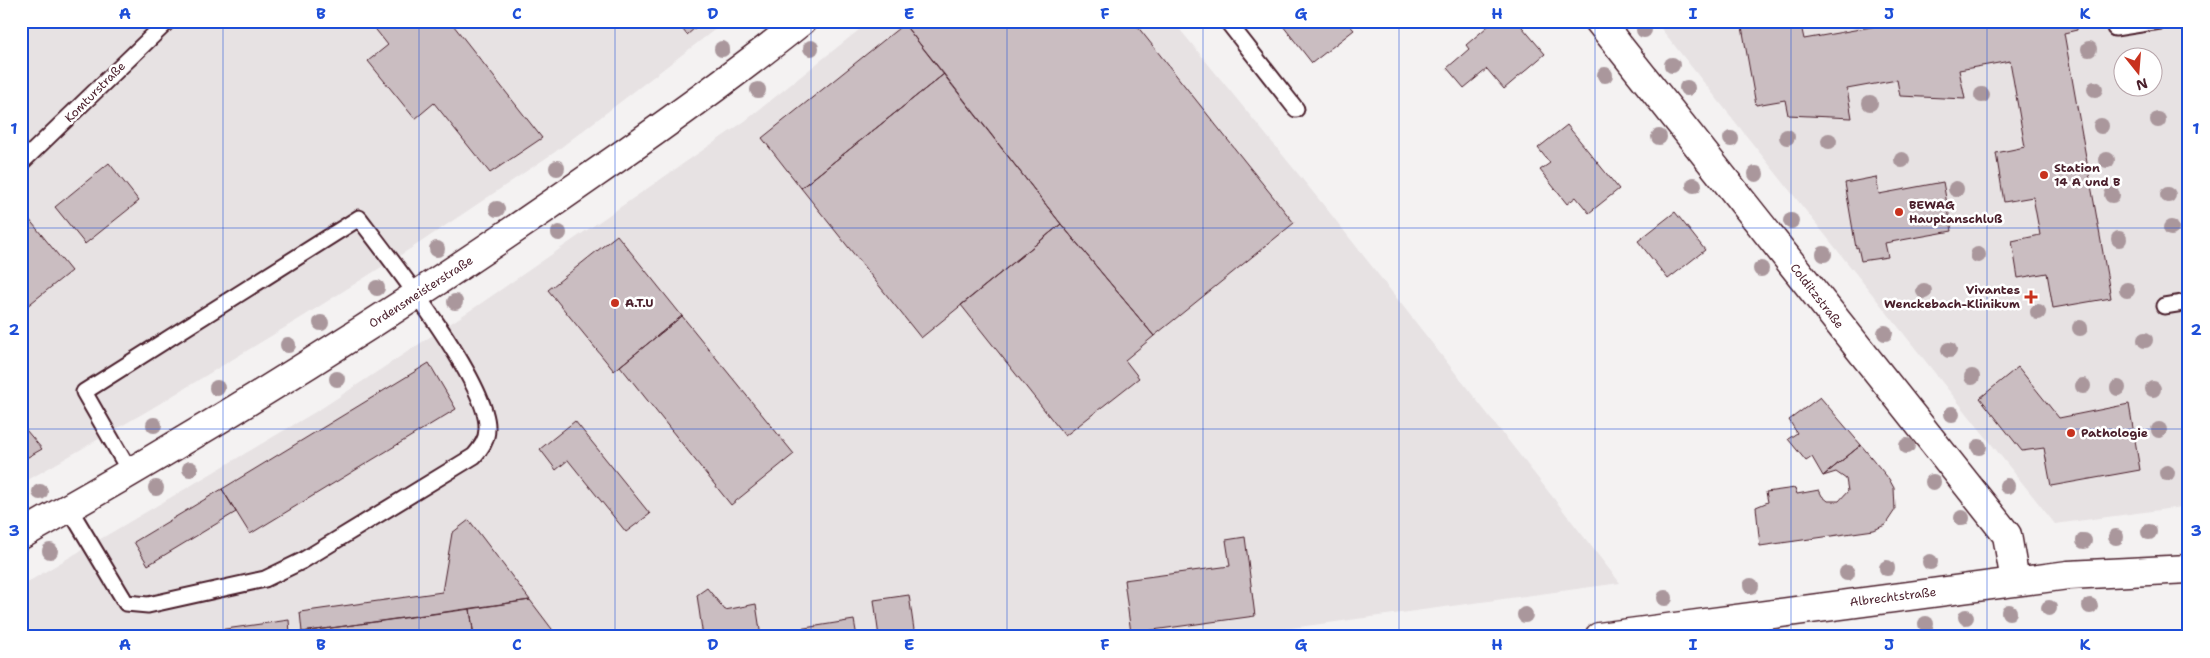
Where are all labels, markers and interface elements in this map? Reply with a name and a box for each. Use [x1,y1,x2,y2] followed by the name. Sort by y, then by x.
[119,3,131,24] text: A
[316,3,326,24] text: B
[512,3,522,24] text: C
[707,3,719,24] text: D
[904,3,914,24] text: E
[1100,3,1110,24] text: F
[1295,3,1308,24] text: G
[1491,3,1503,24] text: H
[1689,3,1698,24] text: I
[1884,3,1894,24] text: J
[2080,3,2091,24] text: K
[2112,48,2162,98] north arrow
[61,58,129,126] street label: Komturstraße
[2134,74,2150,95] text: N
[10,118,18,139] text: 1
[2192,118,2200,139] text: 1
[2054,160,2121,190] place label: Station 14 A und B
[2038,169,2050,181] marker: Station 14 A und B
[1909,197,2002,227] place label: BEWAG Hauptanschluß
[1893,206,1905,218] marker: BEWAG Hauptanschluß
[366,252,476,332] street label: Ordensmeisterstraße
[1787,260,1848,332] street label: Colditzstraße
[1884,282,2020,312] place label: Vivantes Wenckebach-Klinikum
[2024,290,2038,304] marker: Vivantes Wenckebach-Klinikum
[625,295,653,311] place label: A.T.U
[609,297,621,309] marker: A.T.U
[8,319,20,340] text: 2
[2190,319,2202,340] text: 2
[2081,425,2148,441] place label: Pathologie
[2065,427,2077,439] marker: Pathologie
[8,520,20,541] text: 3
[2190,520,2202,541] text: 3
[1849,584,1937,610] street label: Albrechtstraße
[119,634,131,655] text: A
[316,634,326,655] text: B
[512,634,522,655] text: C
[707,634,719,655] text: D
[904,634,914,655] text: E
[1100,634,1110,655] text: F
[1295,634,1308,655] text: G
[1491,634,1503,655] text: H
[1689,634,1698,655] text: I
[1884,634,1894,655] text: J
[2080,634,2091,655] text: K

